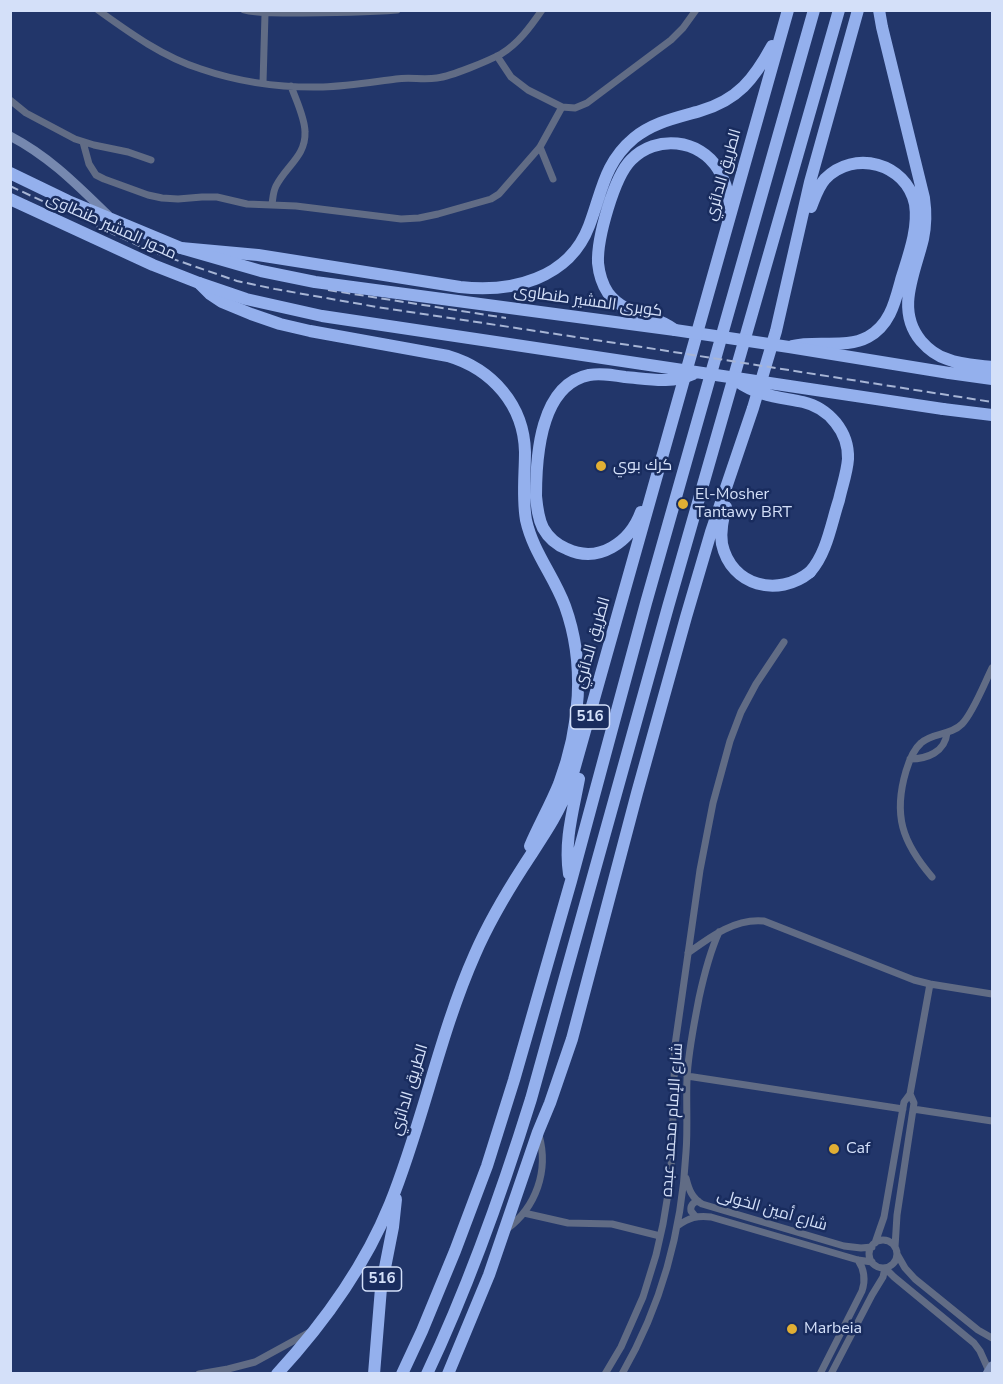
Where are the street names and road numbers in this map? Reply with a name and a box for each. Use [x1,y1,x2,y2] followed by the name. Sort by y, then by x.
[702,127,746,223] street label: الطريق الدائري
[43,190,179,264] street label: محور المشير طنطاوى
[512,282,664,322] street label: كوبرى المشير طنطاوى
[571,595,615,691] street label: الطريق الدائري
[570,705,610,729] road number: 516
[387,1042,433,1138] street label: الطريق الدائري
[658,1042,688,1198] street label: شارع الإمام محمد عبده
[715,1186,829,1236] street label: شارع أمين الخولى
[362,1267,401,1291] road number: 516

